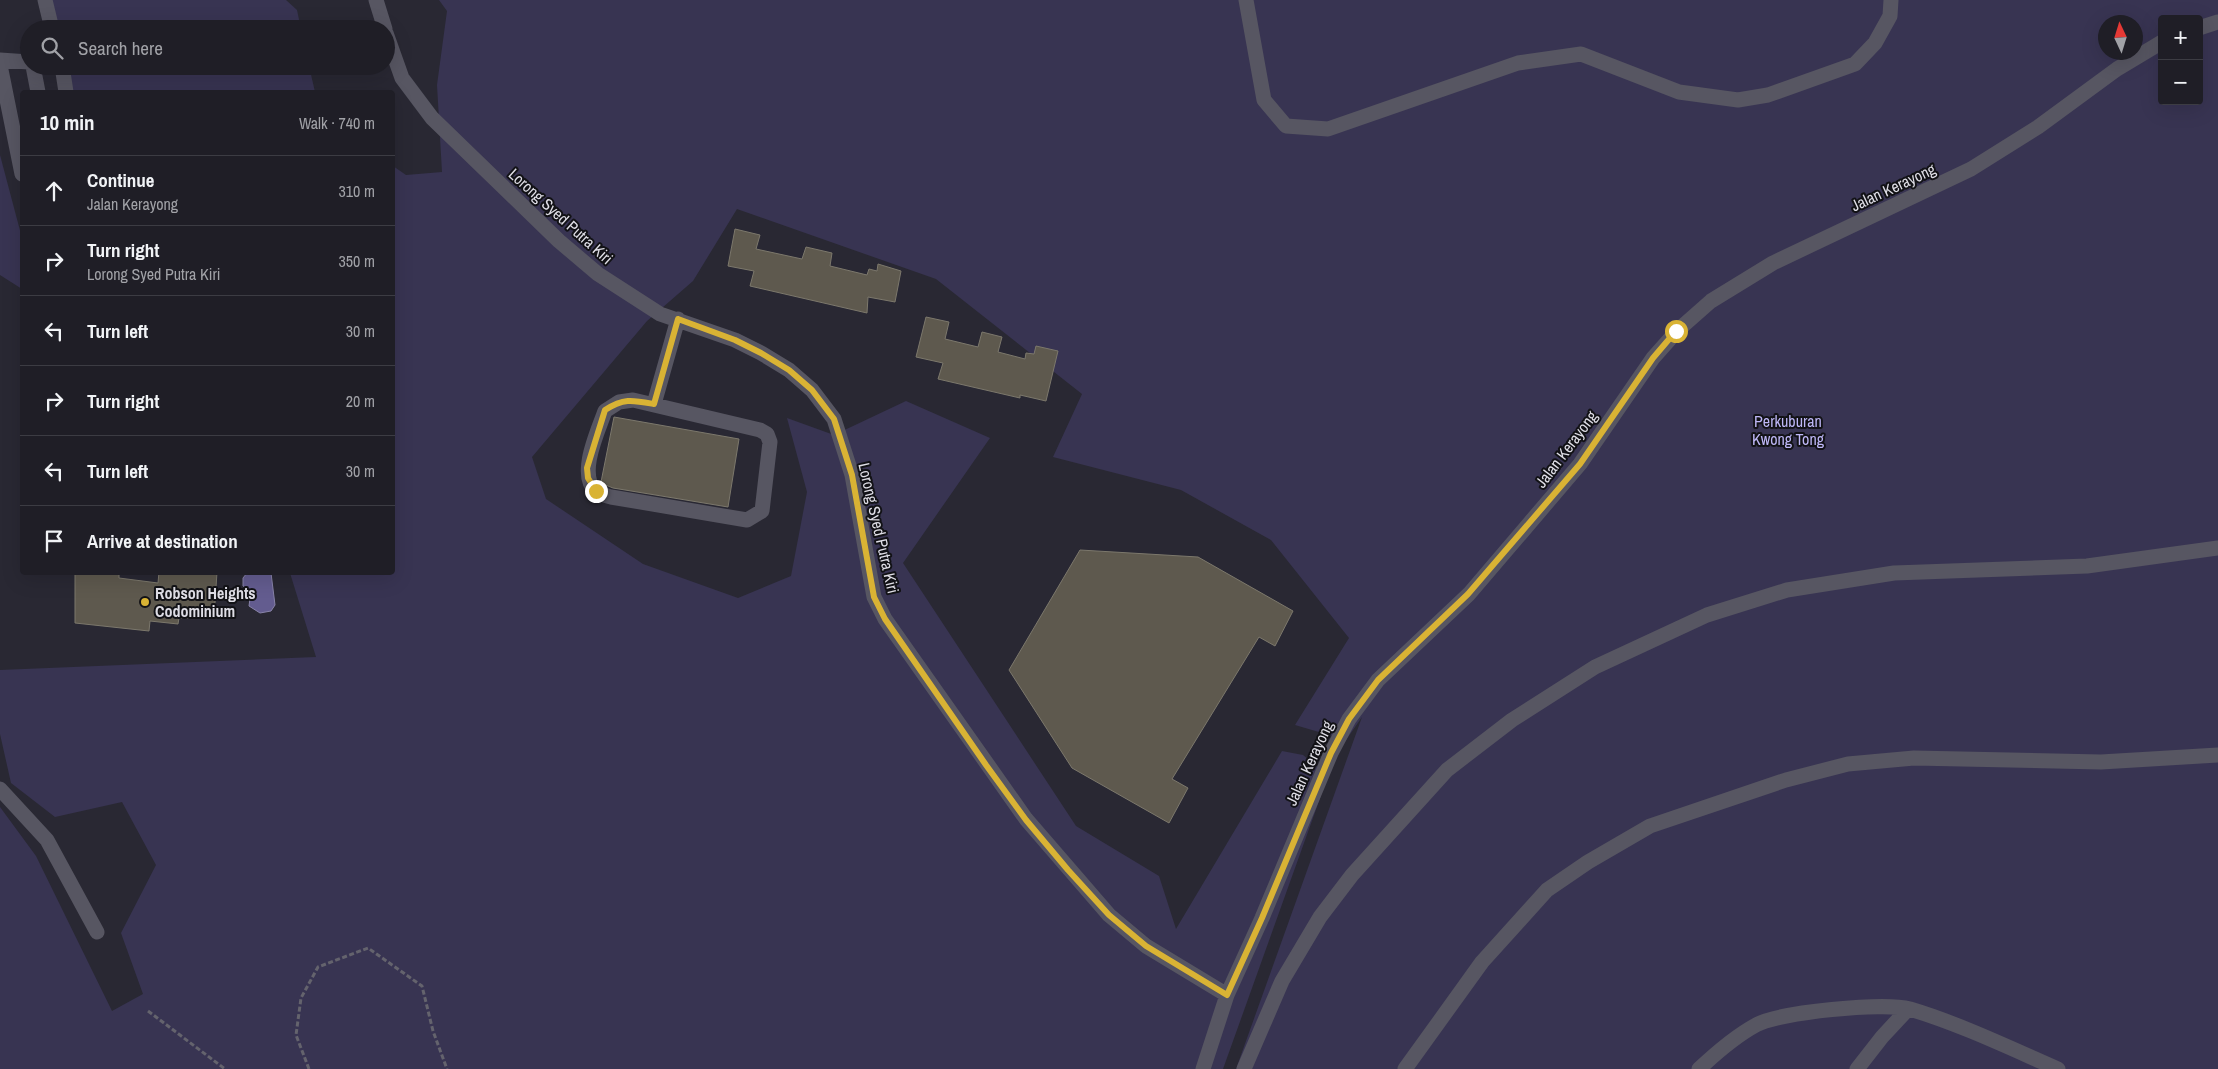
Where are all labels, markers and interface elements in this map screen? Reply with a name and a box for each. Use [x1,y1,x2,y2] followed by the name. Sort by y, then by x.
[2098,15,2143,60] north arrow
[2158,15,2203,105] map controls
[2158,15,2203,60] button: +
[20,20,395,75] search box
[38,34,66,62] icon: search
[78,35,163,61] text: Search here
[2158,60,2203,105] button: −
[40,108,95,137] text: 10 min
[299,112,375,134] text: Walk · 740 m
[1847,157,1940,216] street label: Jalan Kerayong
[504,163,618,269] street label: Lorong Syed Putra Kiri
[87,167,155,193] text: Continue
[40,177,68,205] icon: ahead
[339,180,375,202] text: 310 m
[87,193,178,215] text: Jalan Kerayong
[87,237,159,263] text: Turn right
[40,247,68,275] icon: right
[339,250,375,272] text: 350 m
[87,263,220,285] text: Lorong Syed Putra Kiri
[40,317,68,345] icon: left
[87,318,148,344] text: Turn left
[346,320,375,342] text: 30 m
[1665,320,1688,343] route start
[40,387,68,415] icon: right
[87,388,159,414] text: Turn right
[346,390,375,412] text: 20 m
[1530,405,1603,492] street label: Jalan Kerayong
[1752,410,1825,450] park label: Perkuburan Kwong Tong
[40,457,68,485] icon: left
[87,458,148,484] text: Turn left
[346,460,375,482] text: 30 m
[853,460,905,596] street label: Lorong Syed Putra Kiri
[585,480,608,503] route end
[40,527,68,555] icon: arrive
[87,528,238,554] text: Arrive at destination
[155,582,256,622] place label: Robson Heights Codominium
[139,596,151,608] marker: Robson Heights Codominium
[1280,716,1339,809] street label: Jalan Kerayong

